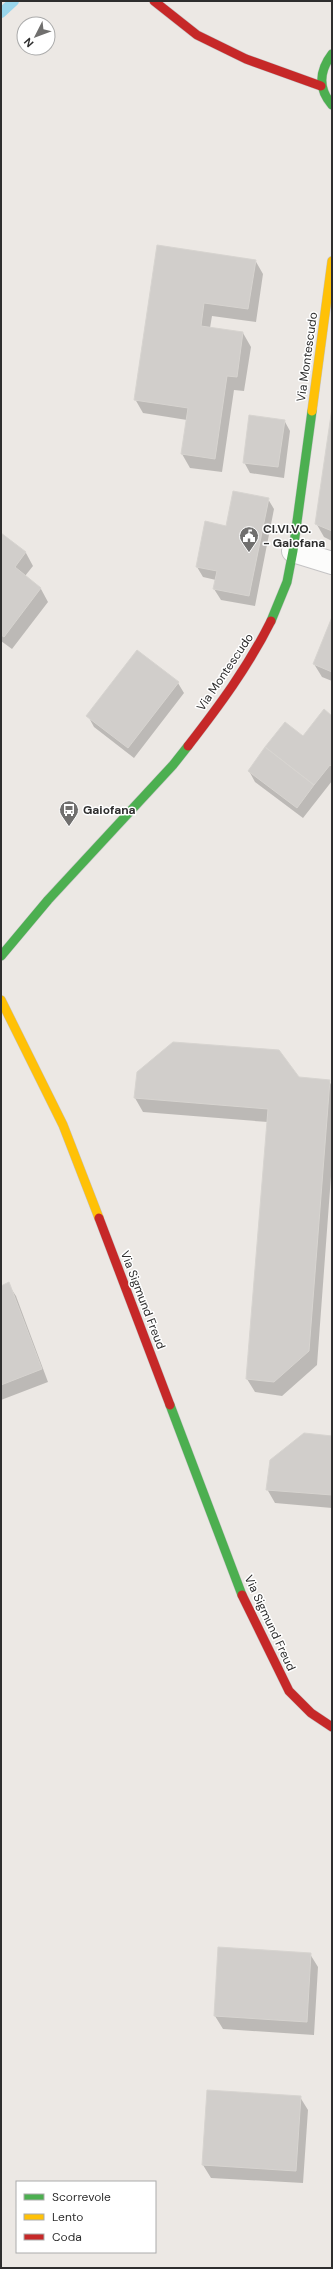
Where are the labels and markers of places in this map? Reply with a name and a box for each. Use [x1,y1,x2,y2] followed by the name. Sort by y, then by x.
[263,521,325,551] place label: CI.VI.VO. - Gaiofana
[238,525,260,553] public building icon: CI.VI.VO. - Gaiofana
[58,799,80,827] bus stop icon: Gaiofana
[83,802,136,818] place label: Gaiofana

